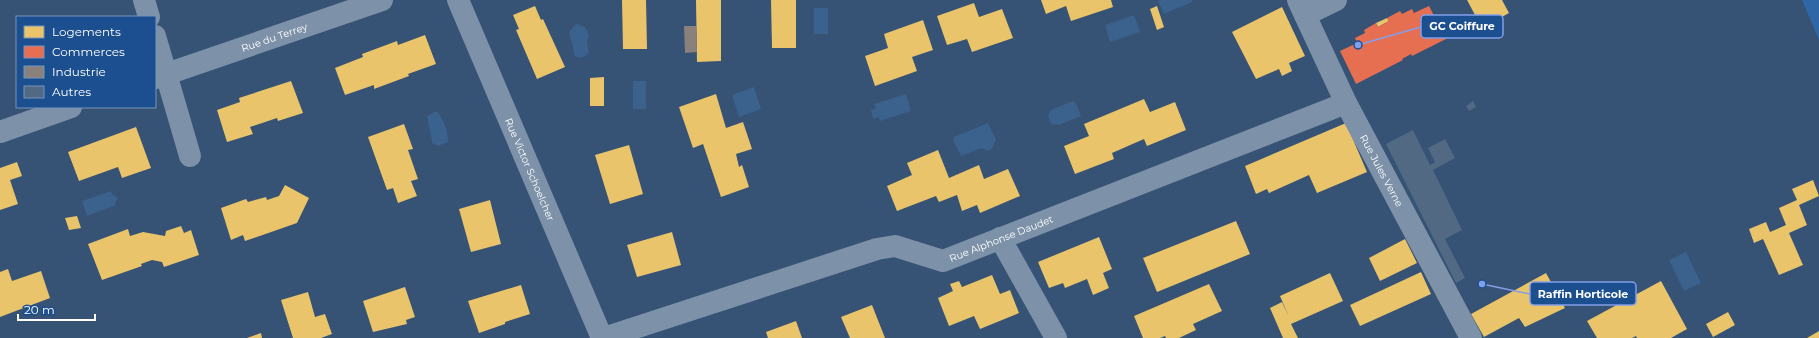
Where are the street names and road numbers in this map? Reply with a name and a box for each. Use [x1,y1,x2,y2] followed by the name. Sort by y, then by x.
[239,19,310,54] street label: Rue du Terrey
[502,116,558,223] street label: Rue Victor Schoelcher
[1357,132,1406,209] street label: Rue Jules Verne
[947,212,1055,264] street label: Rue Alphonse Daudet

